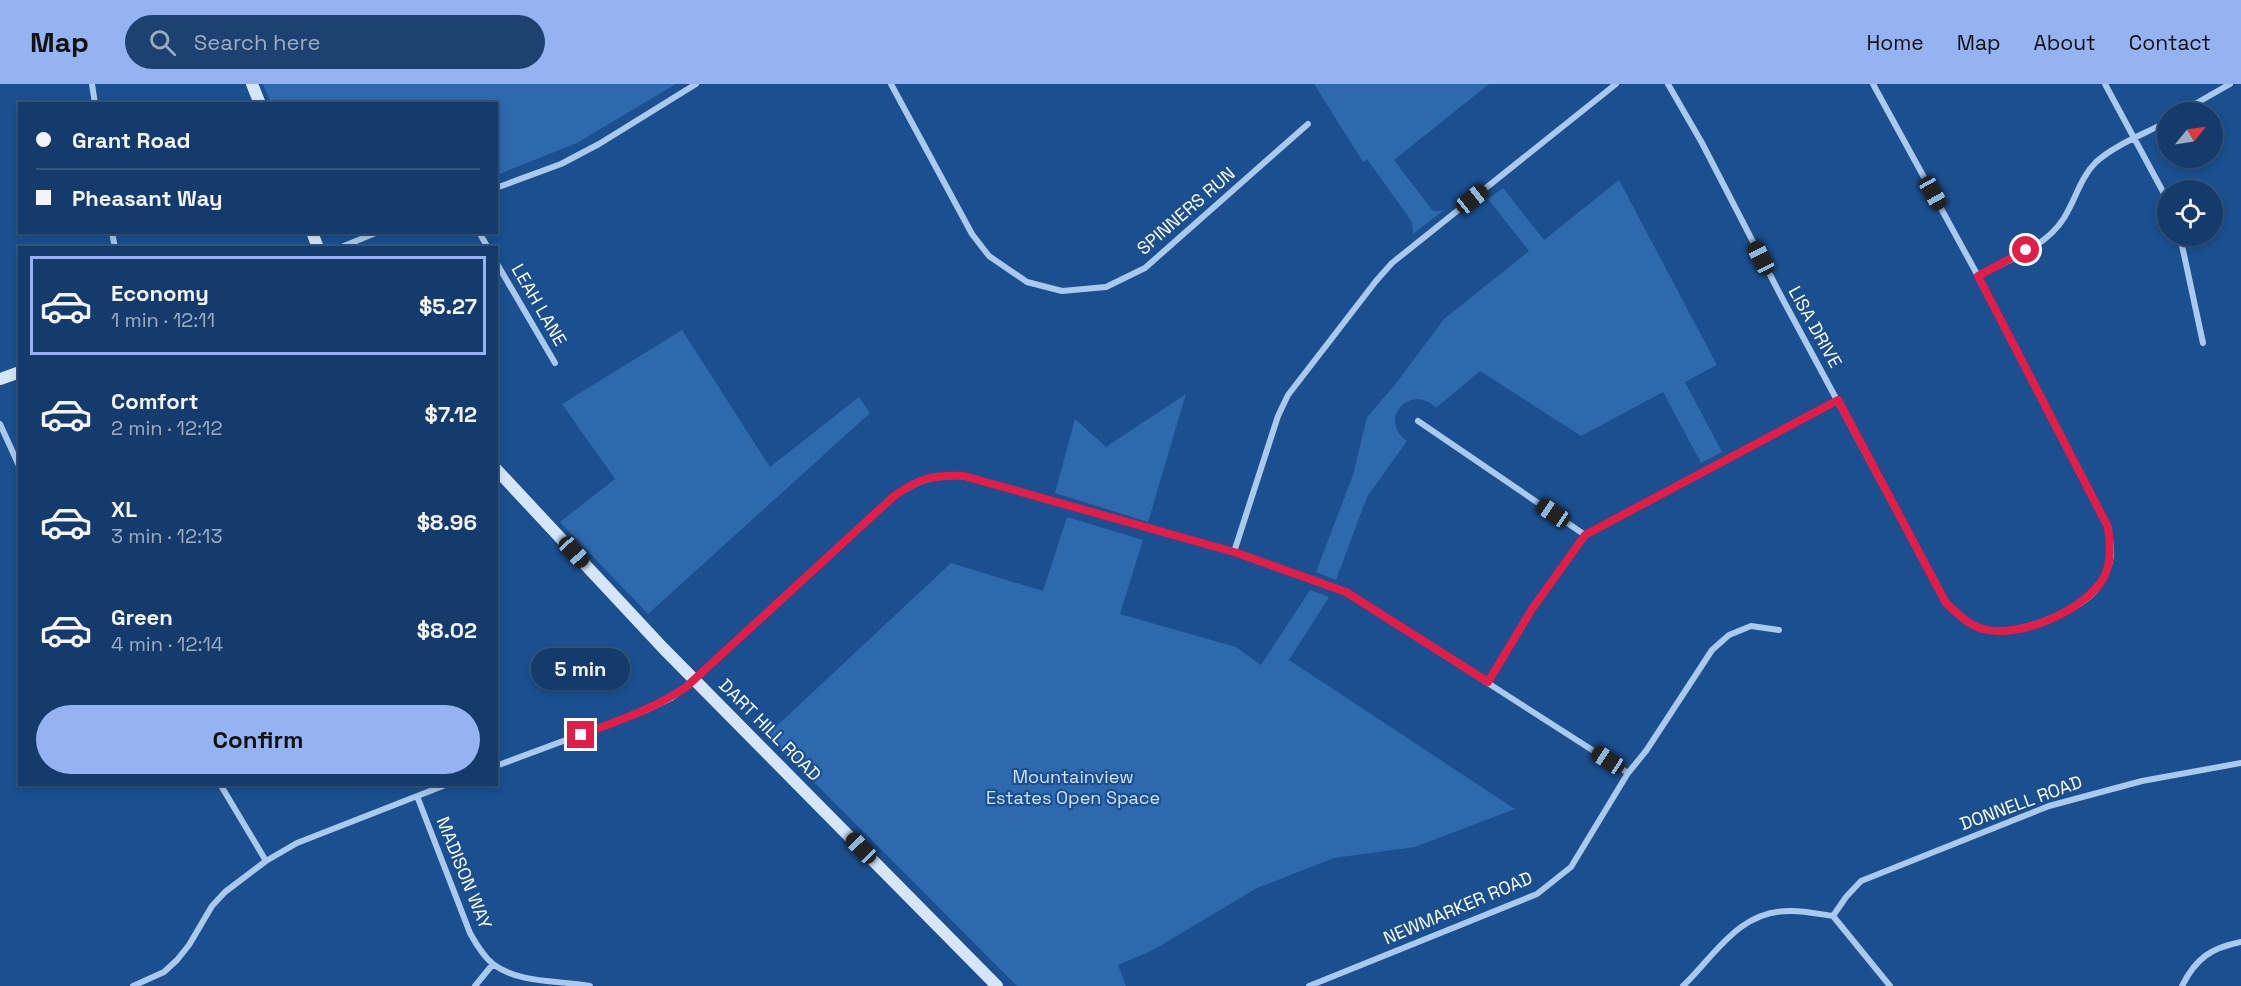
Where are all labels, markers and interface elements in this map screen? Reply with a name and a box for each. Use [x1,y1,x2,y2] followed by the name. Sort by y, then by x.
[125,15,545,69] search box
[30,24,89,60] text: Map
[146,26,179,59] icon: search
[194,28,321,56] text: Search here
[1866,29,1924,56] text: Home
[1957,29,2001,56] text: Map
[2034,29,2096,56] text: About
[2129,29,2211,56] text: Contact
[2157,102,2223,168] north arrow
[2157,102,2223,246] map controls
[72,126,191,154] text: Grant Road
[1132,162,1239,260] street label: SPINNERS RUN
[1916,173,1950,213] car
[2157,180,2223,246] button: locate
[1452,181,1492,217] car
[72,184,223,212] text: Pheasant Way
[2012,236,2039,263] route start
[1745,238,1777,278] car
[507,260,572,350] street label: LEAH LANE
[39,279,93,333] icon: car
[111,279,209,307] text: Economy
[1784,282,1847,372] street label: LISA DRIVE
[419,292,477,320] text: $5.27
[111,307,215,333] text: 1 min · 12:11
[39,387,93,441] icon: car
[111,387,199,415] text: Comfort
[425,400,477,428] text: $7.12
[111,415,222,441] text: 2 min · 12:12
[39,495,93,549] icon: car
[111,495,137,523] text: XL
[1533,495,1573,531] car
[417,508,477,536] text: $8.96
[111,523,223,549] text: 3 min · 12:13
[555,533,593,571] car
[39,603,93,657] icon: car
[111,603,173,631] text: Green
[417,616,477,644] text: $8.02
[111,631,223,657] text: 4 min · 12:14
[532,648,630,690] callout: 5 min
[555,656,606,682] text: 5 min
[714,674,826,786] street label: DART HILL ROAD
[36,705,480,774] button: Confirm
[567,721,594,748] route end
[1588,743,1628,777] car
[986,765,1160,809] park label: Mountainview Estates Open Space
[1957,770,2085,835] street label: DONNELL ROAD
[432,813,497,932] street label: MADISON WAY
[842,829,880,867] car
[1380,866,1536,949] street label: NEWMARKER ROAD

